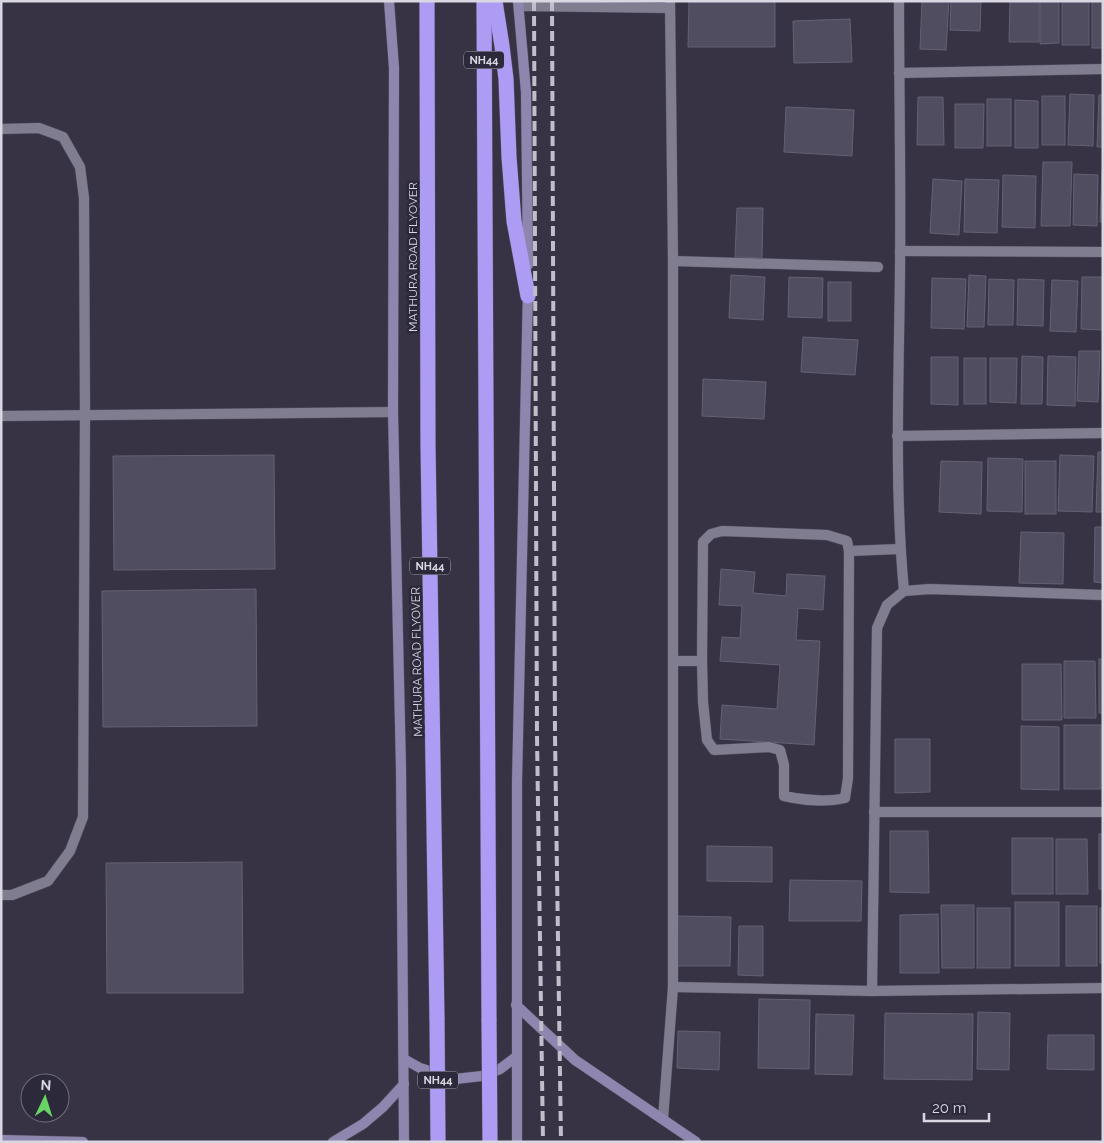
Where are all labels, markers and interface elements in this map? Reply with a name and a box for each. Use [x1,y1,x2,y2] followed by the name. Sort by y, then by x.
[464,52,504,68] road number: NH44
[406,182,420,332] street label: MATHURA ROAD FLYOVER
[410,558,450,574] road number: NH44
[409,587,425,737] street label: MATHURA ROAD FLYOVER
[418,1072,458,1088] road number: NH44
[20,1073,70,1123] north arrow
[40,1077,52,1093] text: N
[924,1090,989,1122] scale bar
[932,1099,967,1117] text: 20 m

